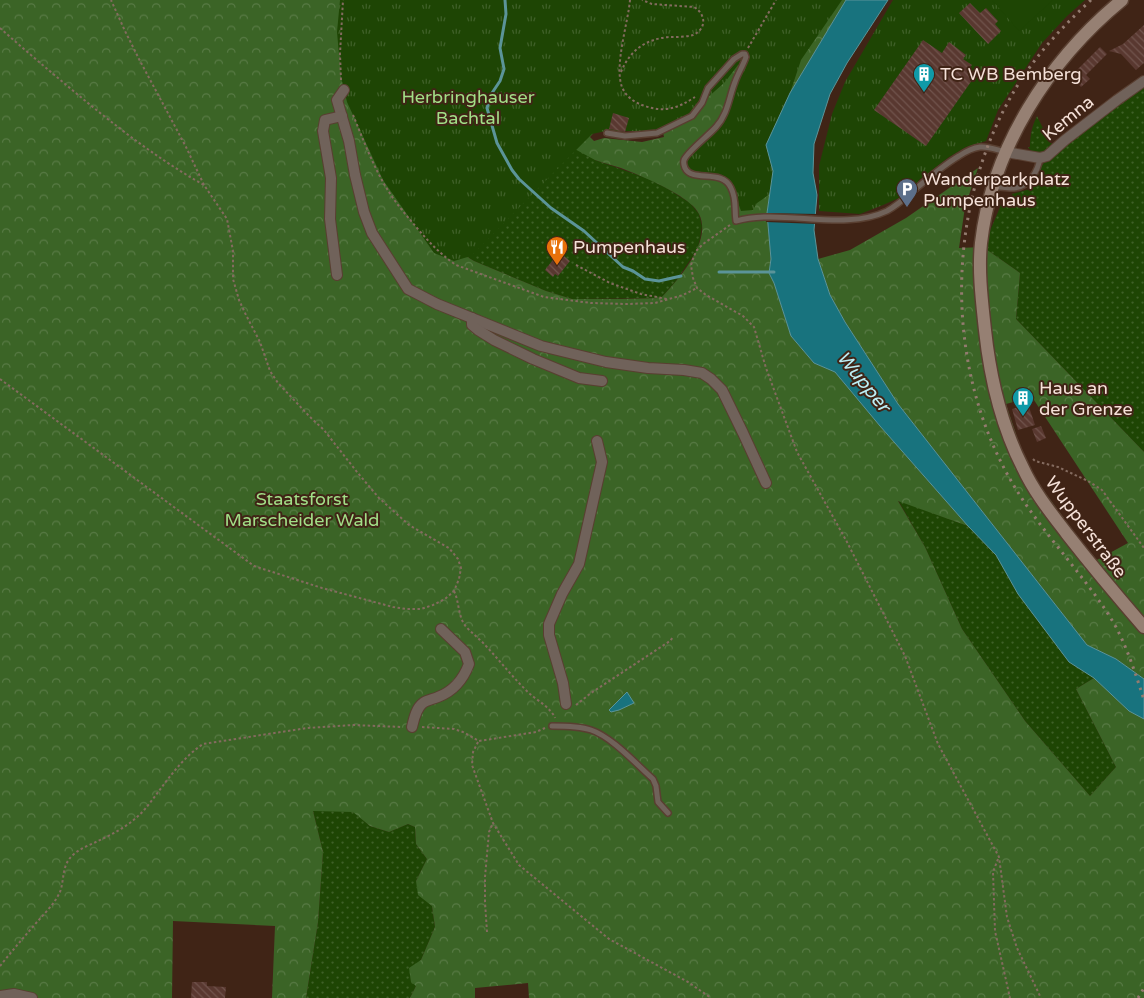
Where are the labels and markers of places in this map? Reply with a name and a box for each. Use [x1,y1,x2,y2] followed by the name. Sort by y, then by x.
[912,62,936,93] building icon: TC WB Bemberg
[940,63,1082,85] place label: TC WB Bemberg
[923,168,1070,211] place label: Wanderparkplatz Pumpenhaus
[895,177,919,208] parking icon: Wanderparkplatz Pumpenhaus
[545,235,569,266] restaurant icon: Pumpenhaus
[573,236,686,258] place label: Pumpenhaus
[1039,377,1133,420] place label: Haus an der Grenze
[1011,386,1035,417] building icon: Haus an der Grenze

